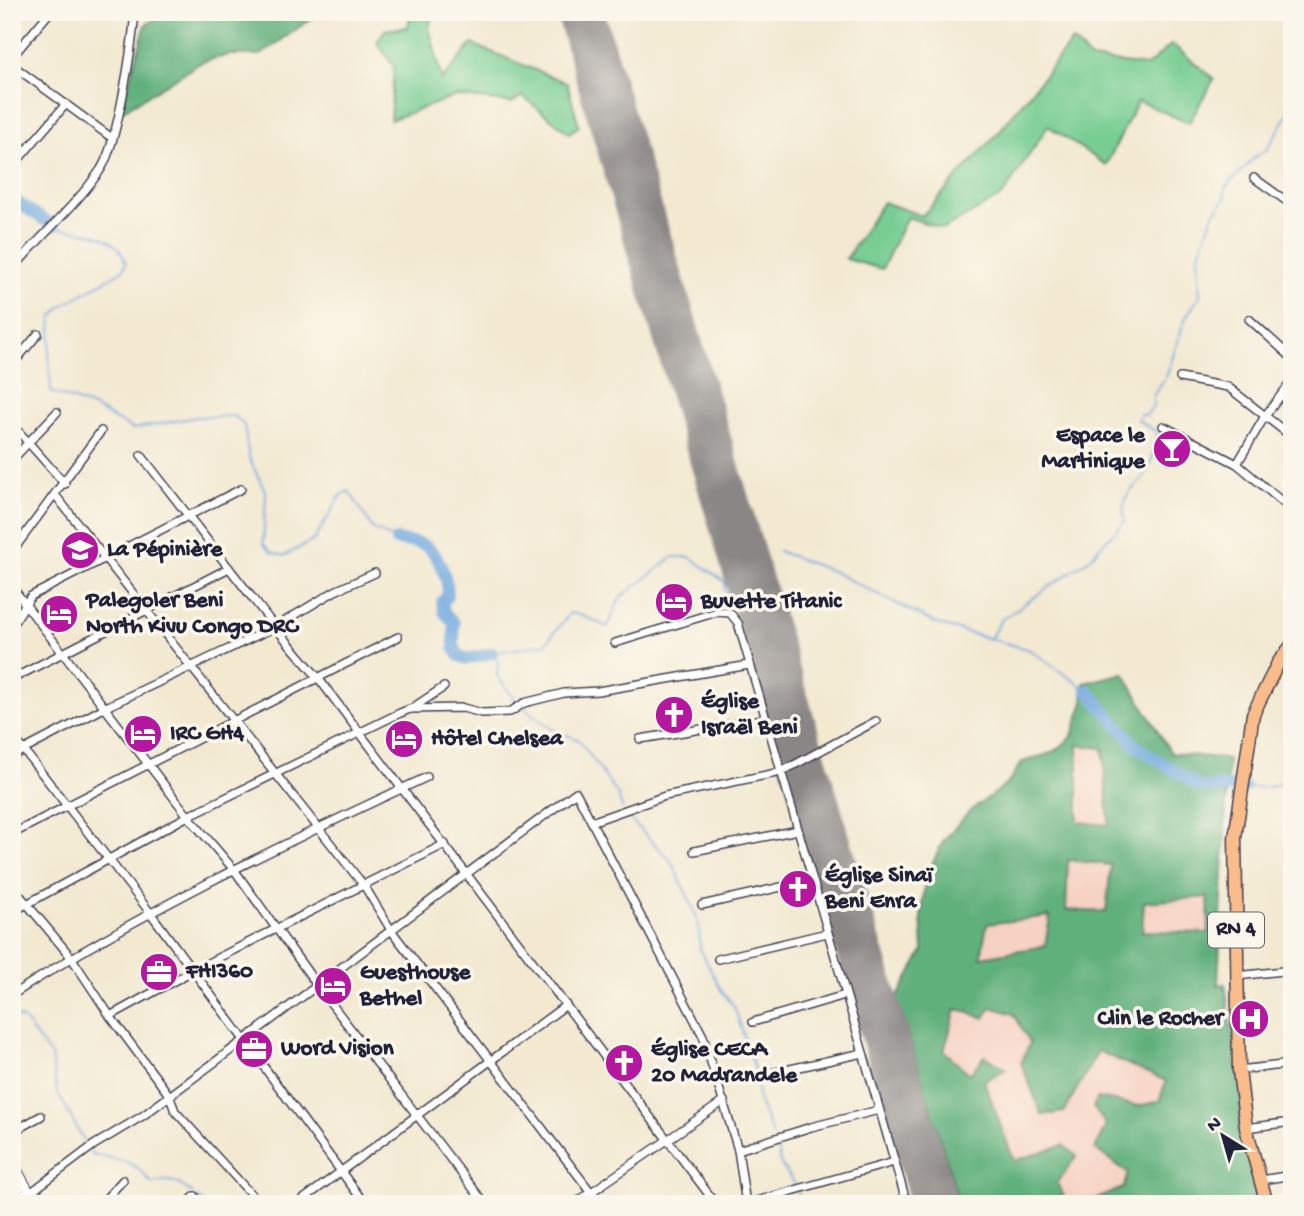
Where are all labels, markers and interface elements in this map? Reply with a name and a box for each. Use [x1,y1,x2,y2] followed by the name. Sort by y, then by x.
[1041,423,1146,476] place label: Espace le Martinique
[1151,428,1193,470] bar icon: Espace le Martinique
[59,529,101,571] school or university icon: La Pépinière
[107,537,223,564] place label: La Pépinière
[653,581,695,623] hotel icon: Buvette Titanic
[84,588,300,641] place label: Palegoler Beni North Kivu Congo DRC
[700,589,843,616] place label: Buvette Titanic
[38,593,80,635] hotel icon: Palegoler Beni North Kivu Congo DRC
[701,689,798,742] place label: Église Israël Beni
[653,694,695,736] church icon: Église Israël Beni
[122,713,164,755] hotel icon: IRC GH4
[383,718,425,760] hotel icon: Hôtel Chelsea
[170,721,244,748] place label: IRC GH4
[431,726,564,753] place label: Hôtel Chelsea
[824,863,935,916] place label: Église Sinaï Beni Enra
[777,868,819,910] church icon: Église Sinaï Beni Enra
[1208,912,1264,948] road number: RN 4
[138,951,180,993] office icon: FHI360
[185,959,253,986] place label: FHI360
[359,960,472,1013] place label: Guesthouse Bethel
[312,965,354,1007] hotel icon: Guesthouse Bethel
[1229,998,1271,1040] hospital icon: Clin le Rocher
[1098,1006,1226,1033] place label: Clin le Rocher
[233,1028,275,1070] office icon: Word Vision
[280,1036,395,1063] place label: Word Vision
[651,1037,798,1090] place label: Église CECA 20 Madrandele
[603,1042,645,1084] church icon: Église CECA 20 Madrandele
[1188,1100,1258,1170] north arrow
[1203,1112,1227,1138] text: N

